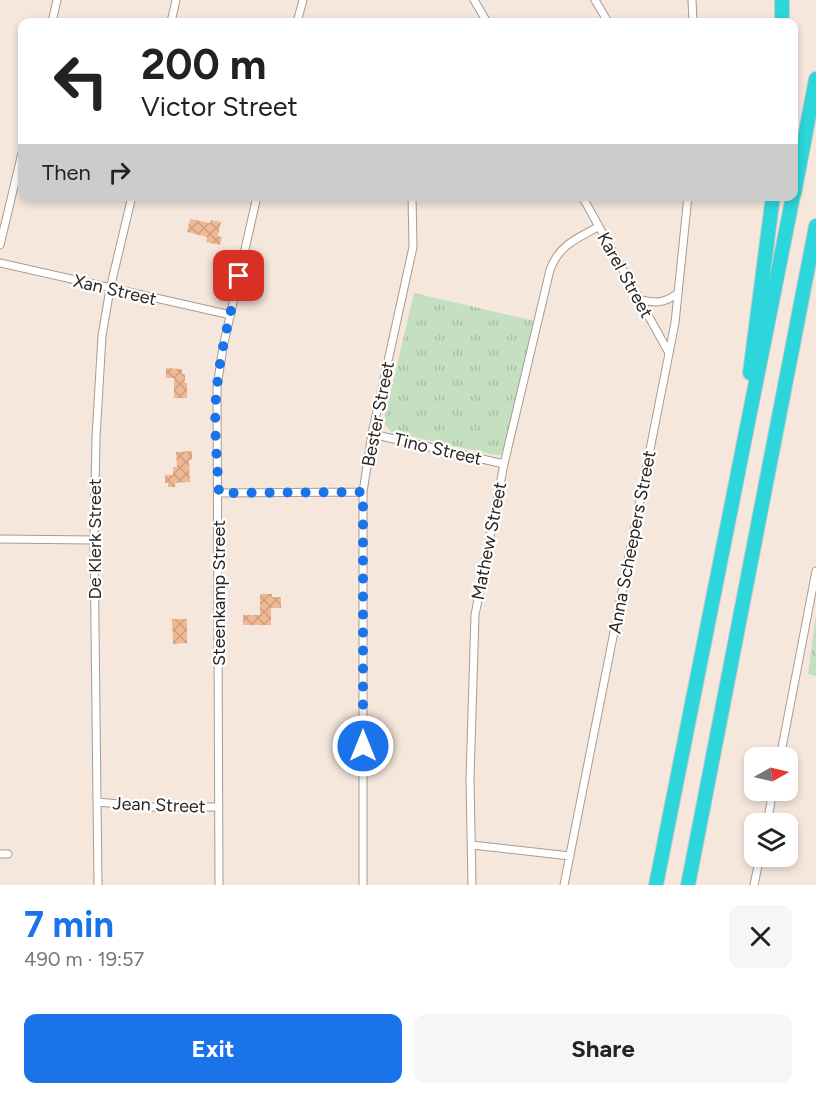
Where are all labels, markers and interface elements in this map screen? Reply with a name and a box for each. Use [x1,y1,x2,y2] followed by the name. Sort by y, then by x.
[141,39,266,90] text: 200 m
[42,42,120,120] icon: left
[141,90,298,123] text: Victor Street
[103,156,136,189] icon: right
[42,159,91,186] text: Then
[592,228,658,322] street label: Karel Street
[213,250,264,301] pin
[222,259,255,292] icon: arrive
[71,270,159,310] street label: Xan Street
[357,359,399,468] street label: Bester Street
[392,428,484,470] street label: Tino Street
[603,448,661,635] street label: Anna Scheepers Street
[84,478,106,600] street label: De Klerk Street
[467,480,511,602] street label: Mathew Street
[208,520,230,666] street label: Steenkamp Street
[331,714,395,778] position arrow
[744,747,798,801] north arrow
[744,747,798,867] map controls
[112,792,206,818] street label: Jean Street
[744,813,798,867] button: layers
[24,903,114,946] text: 7 min
[729,905,792,968] button: close
[24,947,144,971] text: 490 m · 19:57
[24,1014,402,1083] button: Exit
[414,1014,792,1083] button: Share

